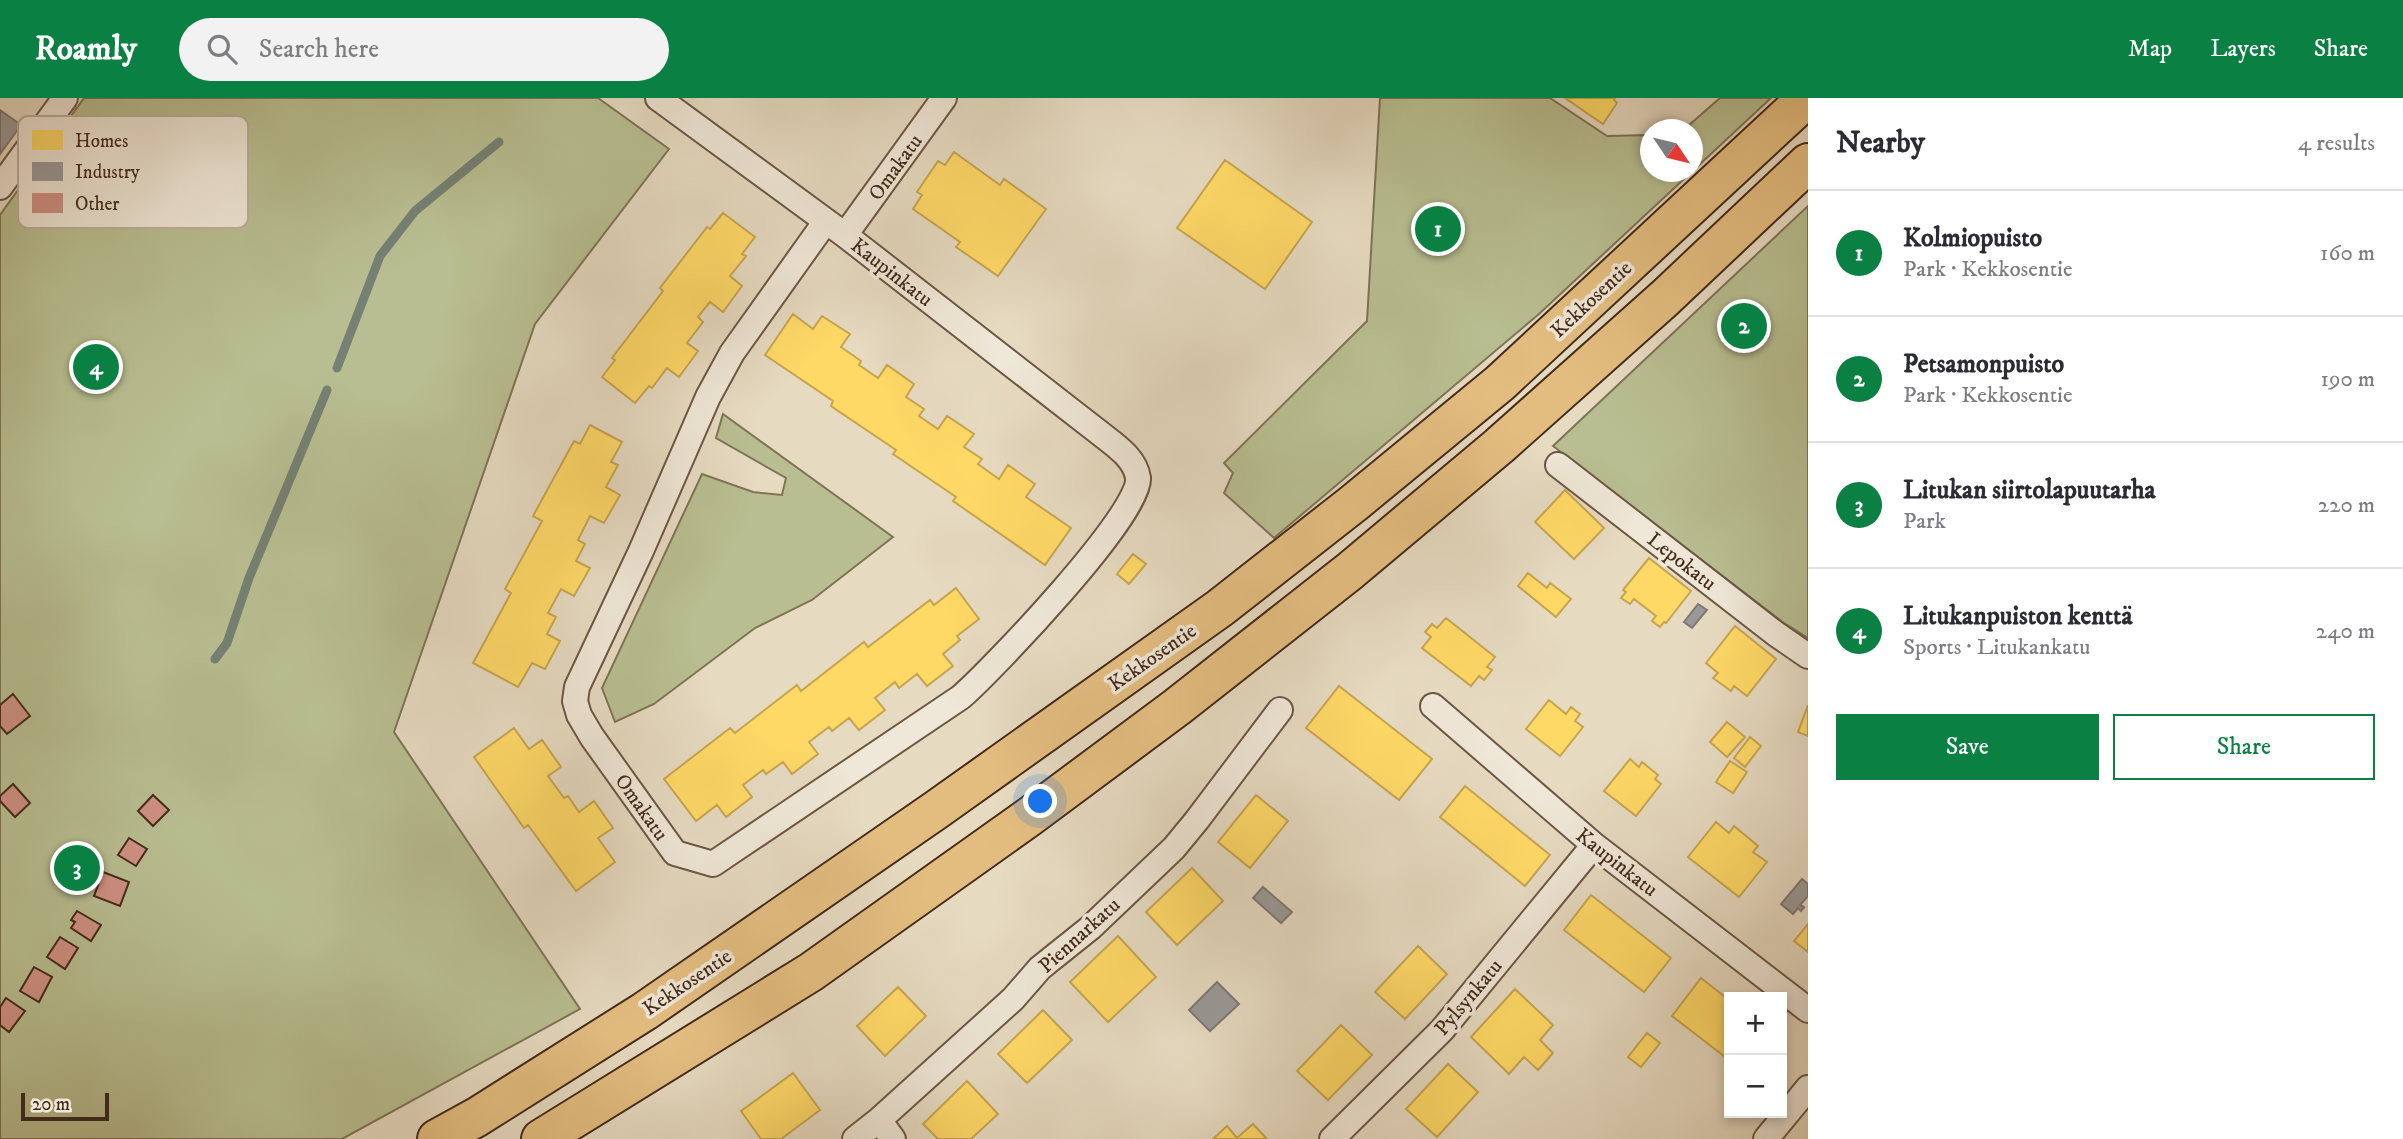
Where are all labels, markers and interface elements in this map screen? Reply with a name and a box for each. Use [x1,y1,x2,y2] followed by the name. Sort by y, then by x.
[179,18,669,81] search box
[35,29,137,70] text: Roamly
[203,30,241,68] icon: search
[259,33,379,66] text: Search here
[2128,34,2172,64] text: Map
[2210,34,2276,64] text: Layers
[2314,34,2368,64] text: Share
[18,116,248,228] legend
[1640,119,1703,182] north arrow
[1836,125,1925,162] text: Nearby
[863,129,929,206] street label: Omakatu
[2298,129,2375,158] text: 4 results
[75,130,128,153] text: Homes
[75,161,141,184] text: Industry
[75,193,119,216] text: Other
[1415,203,1461,255] pin: 1
[1903,222,2042,255] text: Kolmiopuisto
[845,233,938,313] street label: Kaupinkatu
[1855,239,1863,268] text: 1
[2320,239,2375,268] text: 160 m
[1546,255,1638,344] street label: Kekkosentie
[1903,255,2073,284] text: Park · Kekkosentie
[1721,300,1767,352] pin: 2
[73,341,119,393] pin: 4
[1903,348,2064,381] text: Petsamonpuisto
[1853,365,1865,394] text: 2
[2321,365,2375,394] text: 190 m
[1903,381,2073,410] text: Park · Kekkosentie
[1903,474,2156,507] text: Litukan siirtolapuutarha
[1855,491,1863,520] text: 3
[2318,491,2375,520] text: 220 m
[1903,507,1946,536] text: Park
[1642,527,1721,597] street label: Lepokatu
[1903,600,2132,633] text: Litukanpuiston kenttä
[1852,617,1866,646] text: 4
[2316,617,2375,646] text: 240 m
[1104,618,1202,698] street label: Kekkosentie
[1903,633,2090,662] text: Sports · Litukankatu
[1836,714,2099,780] button: Save
[2113,714,2375,780] button: Share
[609,769,674,846] street label: Omakatu
[1023,784,1057,818] your location
[1570,823,1663,903] street label: Kaupinkatu
[54,842,100,894] pin: 3
[1033,892,1126,979] street label: Piennarkatu
[638,944,737,1022] street label: Kekkosentie
[1429,954,1508,1041] street label: Pylsynkatu
[1724,992,1787,1118] map controls
[1724,992,1787,1055] button: +
[1724,1055,1787,1118] button: −
[21,1090,108,1122] scale bar
[32,1093,70,1116] text: 20 m

